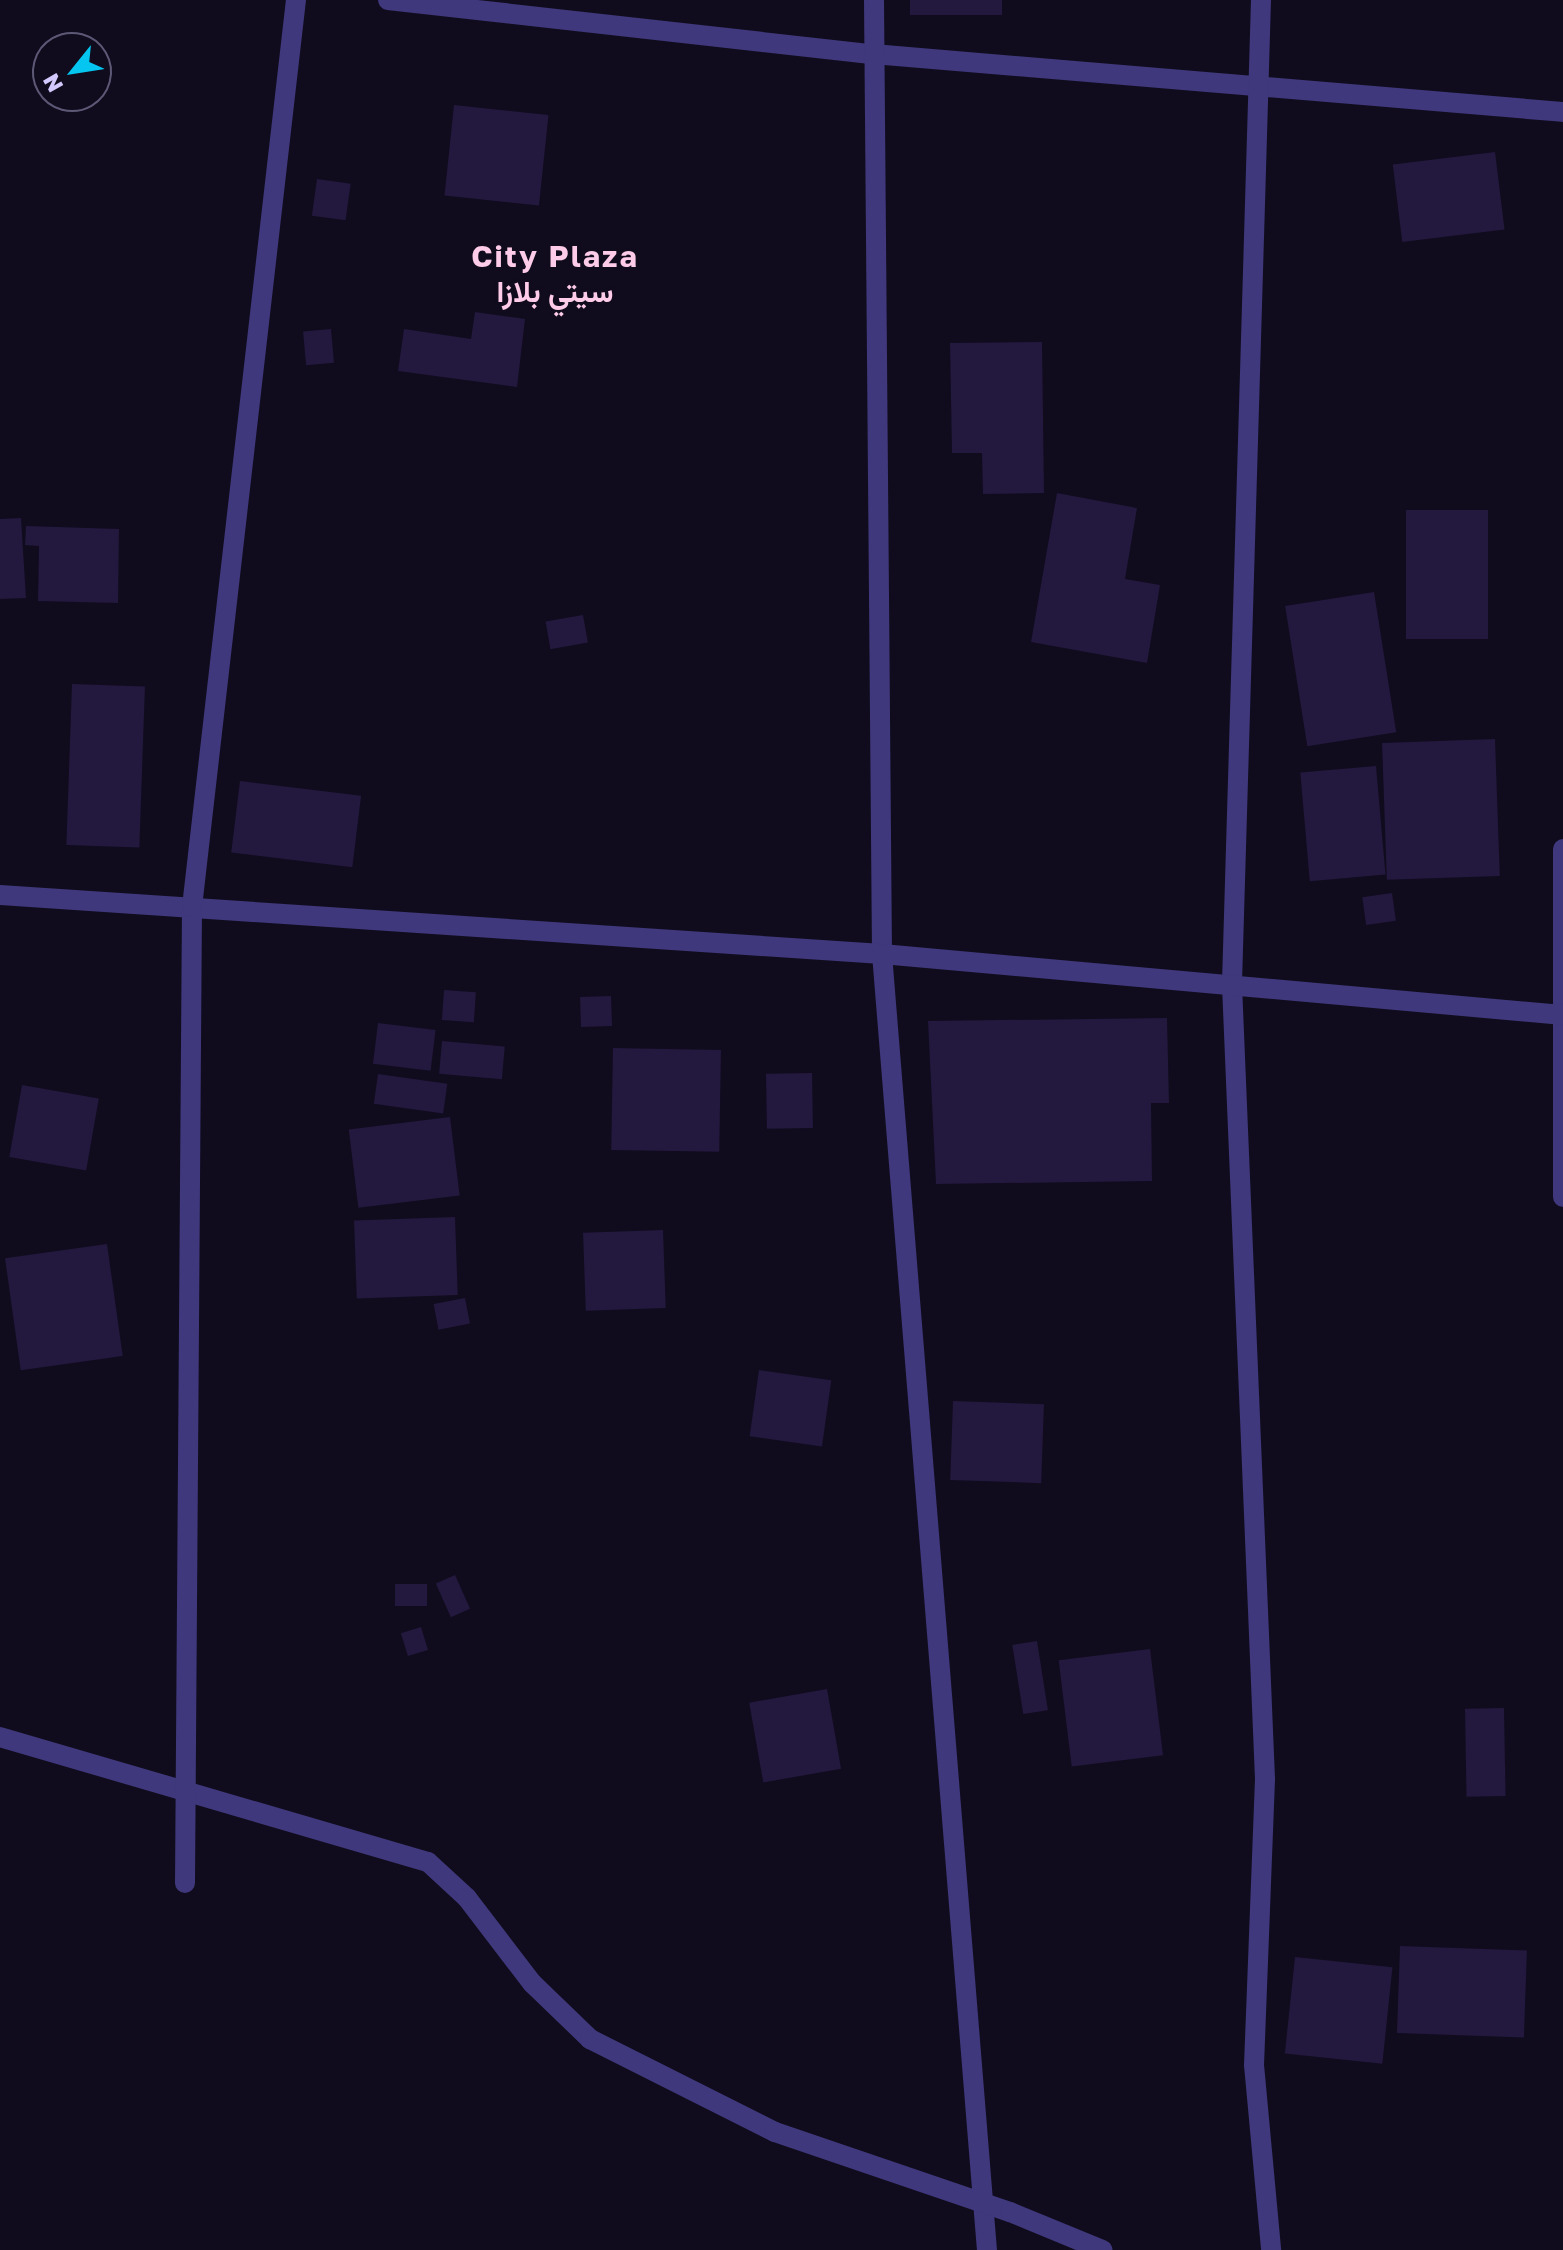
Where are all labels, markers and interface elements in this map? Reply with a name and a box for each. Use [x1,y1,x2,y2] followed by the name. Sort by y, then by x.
[32,32,112,112] north arrow
[37,69,68,97] text: N
[471,238,639,308] district label: City Plaza سيتي بلازا

